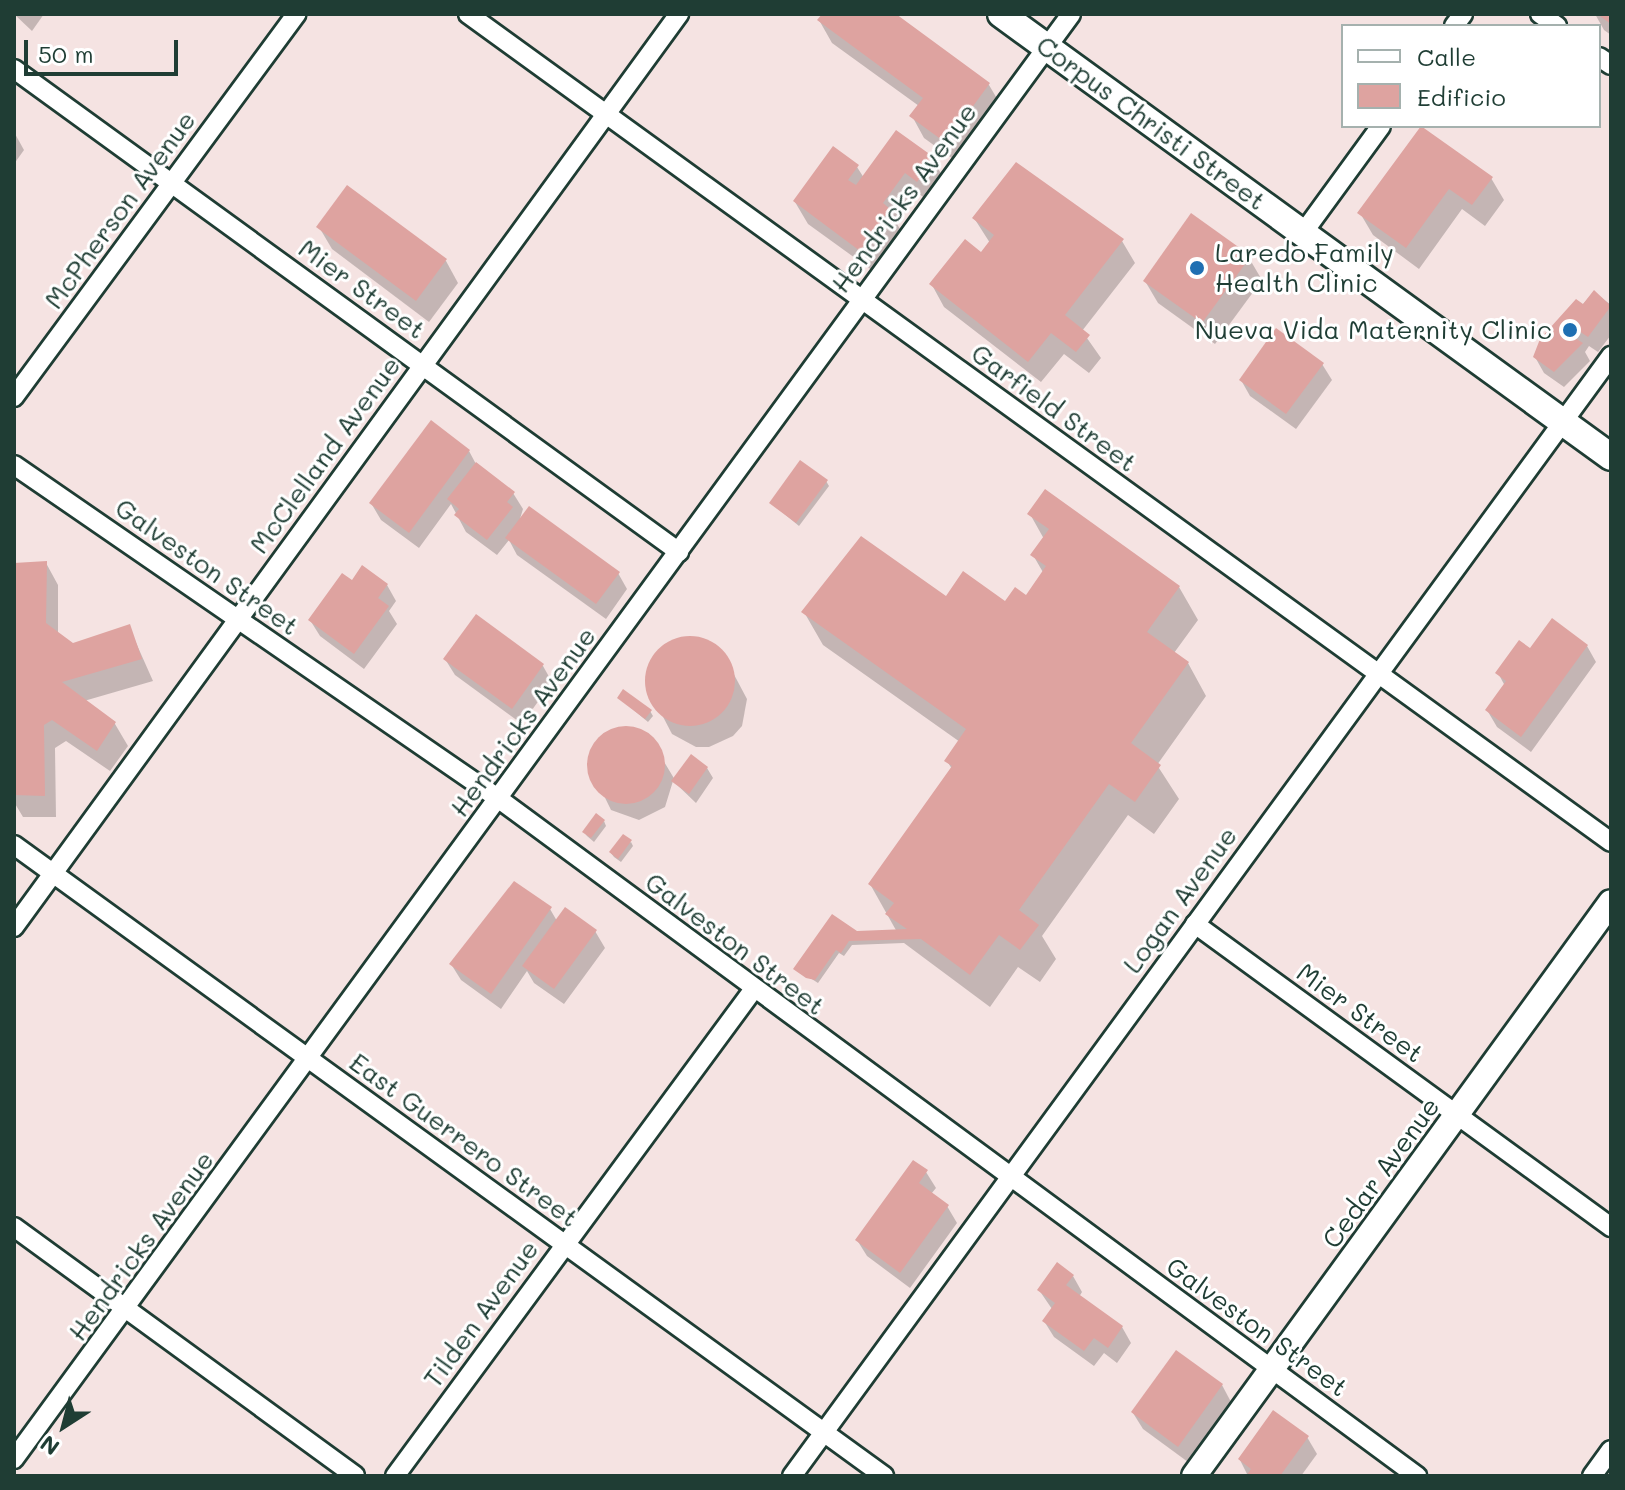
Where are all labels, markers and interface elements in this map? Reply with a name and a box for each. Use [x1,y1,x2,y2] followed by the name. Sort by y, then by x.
[28,24,182,74] scale bar
[1341,24,1601,128] legend
[1030,29,1272,217] street label: Corpus Christi Street
[38,38,94,69] text: 50 m
[1417,41,1476,72] text: Calle
[1417,81,1506,112] text: Edificio
[825,97,983,299] street label: Hendricks Avenue
[38,105,202,315] street label: McPherson Avenue
[293,233,431,345] street label: Mier Street
[1215,237,1394,298] place label: Laredo Family Health Clinic
[1186,257,1208,279] marker: Laredo Family Health Clinic
[1195,314,1552,346] place label: Nueva Vida Maternity Clinic
[1559,319,1581,341] marker: Nueva Vida Maternity Clinic
[965,338,1143,478] street label: Garfield Street
[243,351,407,559] street label: McClelland Avenue
[109,492,305,642] street label: Galveston Street
[444,621,602,823] street label: Hendricks Avenue
[1117,821,1243,979] street label: Logan Avenue
[639,866,831,1022] street label: Galveston Street
[1291,957,1429,1069] street label: Mier Street
[344,1047,584,1233] street label: East Guerrero Street
[1316,1092,1446,1254] street label: Cedar Avenue
[62,1145,220,1347] street label: Hendricks Avenue
[417,1234,545,1394] street label: Tilden Avenue
[1160,1251,1354,1403] street label: Galveston Street
[24,1386,104,1466] north arrow
[34,1429,65,1462] text: N

